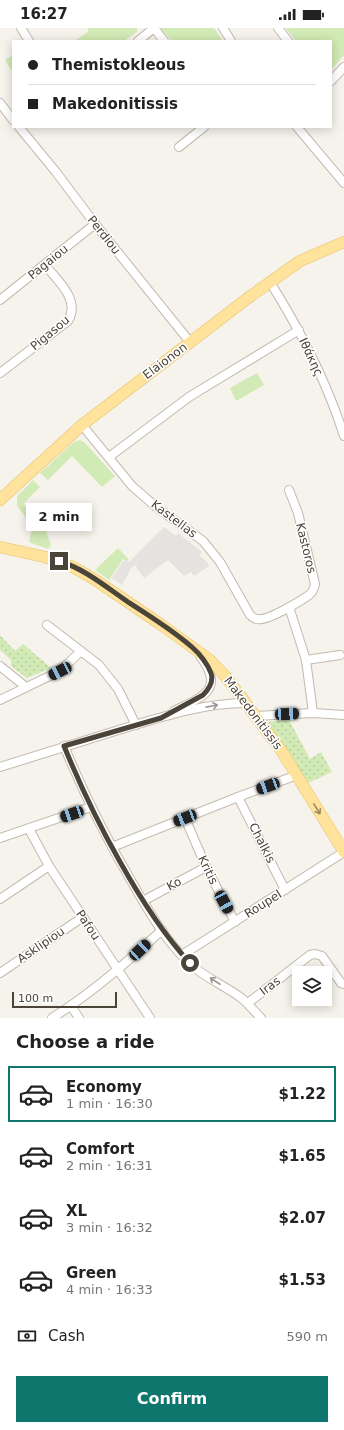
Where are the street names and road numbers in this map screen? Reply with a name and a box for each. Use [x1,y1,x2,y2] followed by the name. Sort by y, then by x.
[85,213,123,257] street label: Perdiou
[25,242,71,282] street label: Pagaiou
[28,313,72,353] street label: Pigasou
[296,336,326,378] street label: Ιθάκης
[140,340,190,382] street label: Elaionon
[148,497,200,541] street label: Kastellas
[293,521,319,575] street label: Kastoros
[221,674,285,752] street label: Makedonitissis
[246,821,278,865] street label: Chalkis
[195,853,221,887] street label: Kritis
[164,874,184,894] street label: Ko
[242,887,284,921] street label: Roupel
[73,907,103,943] street label: Pafou
[15,924,67,966] street label: Asklipiou
[257,974,283,998] street label: Iras

